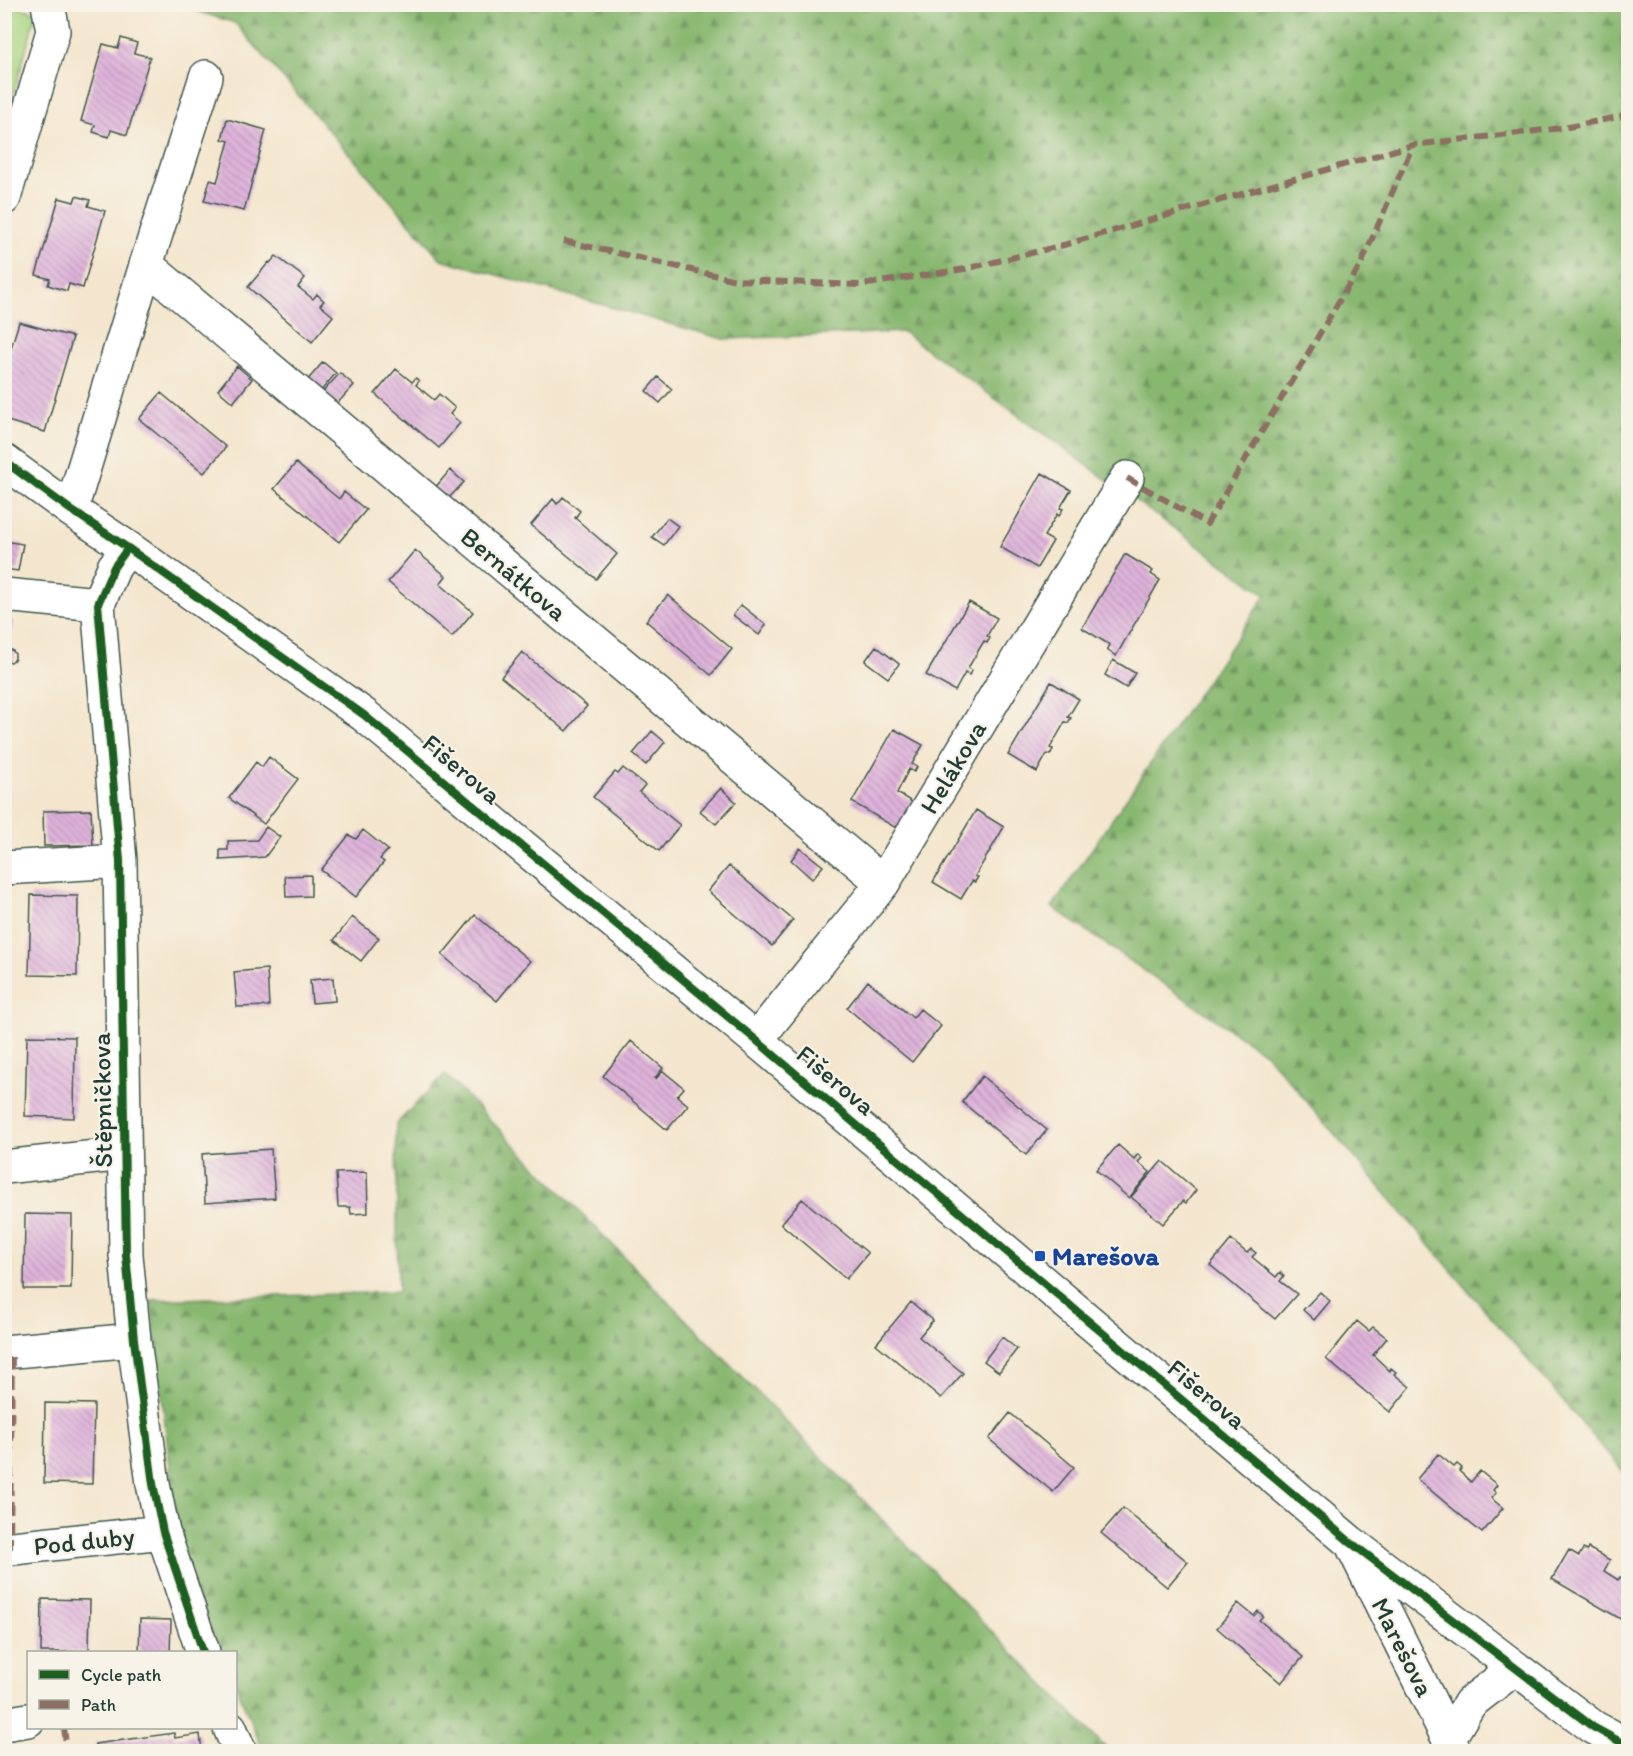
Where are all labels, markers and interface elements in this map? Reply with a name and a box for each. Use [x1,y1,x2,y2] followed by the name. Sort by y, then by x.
[454,520,574,628] street label: Bernátkova
[913,714,994,820] street label: Helákova
[416,727,508,811] street label: Fišerova
[85,1032,119,1168] street label: Štěpničkova
[790,1038,882,1122] street label: Fišerova
[1052,1240,1159,1272] place label: Marešova
[1033,1249,1047,1263] marker: Marešova
[1161,1352,1253,1436] street label: Fišerova
[32,1520,136,1562] street label: Pod duby
[1364,1592,1442,1702] street label: Marešova
[27,1651,237,1729] legend
[81,1664,162,1686] text: Cycle path
[81,1694,116,1716] text: Path

